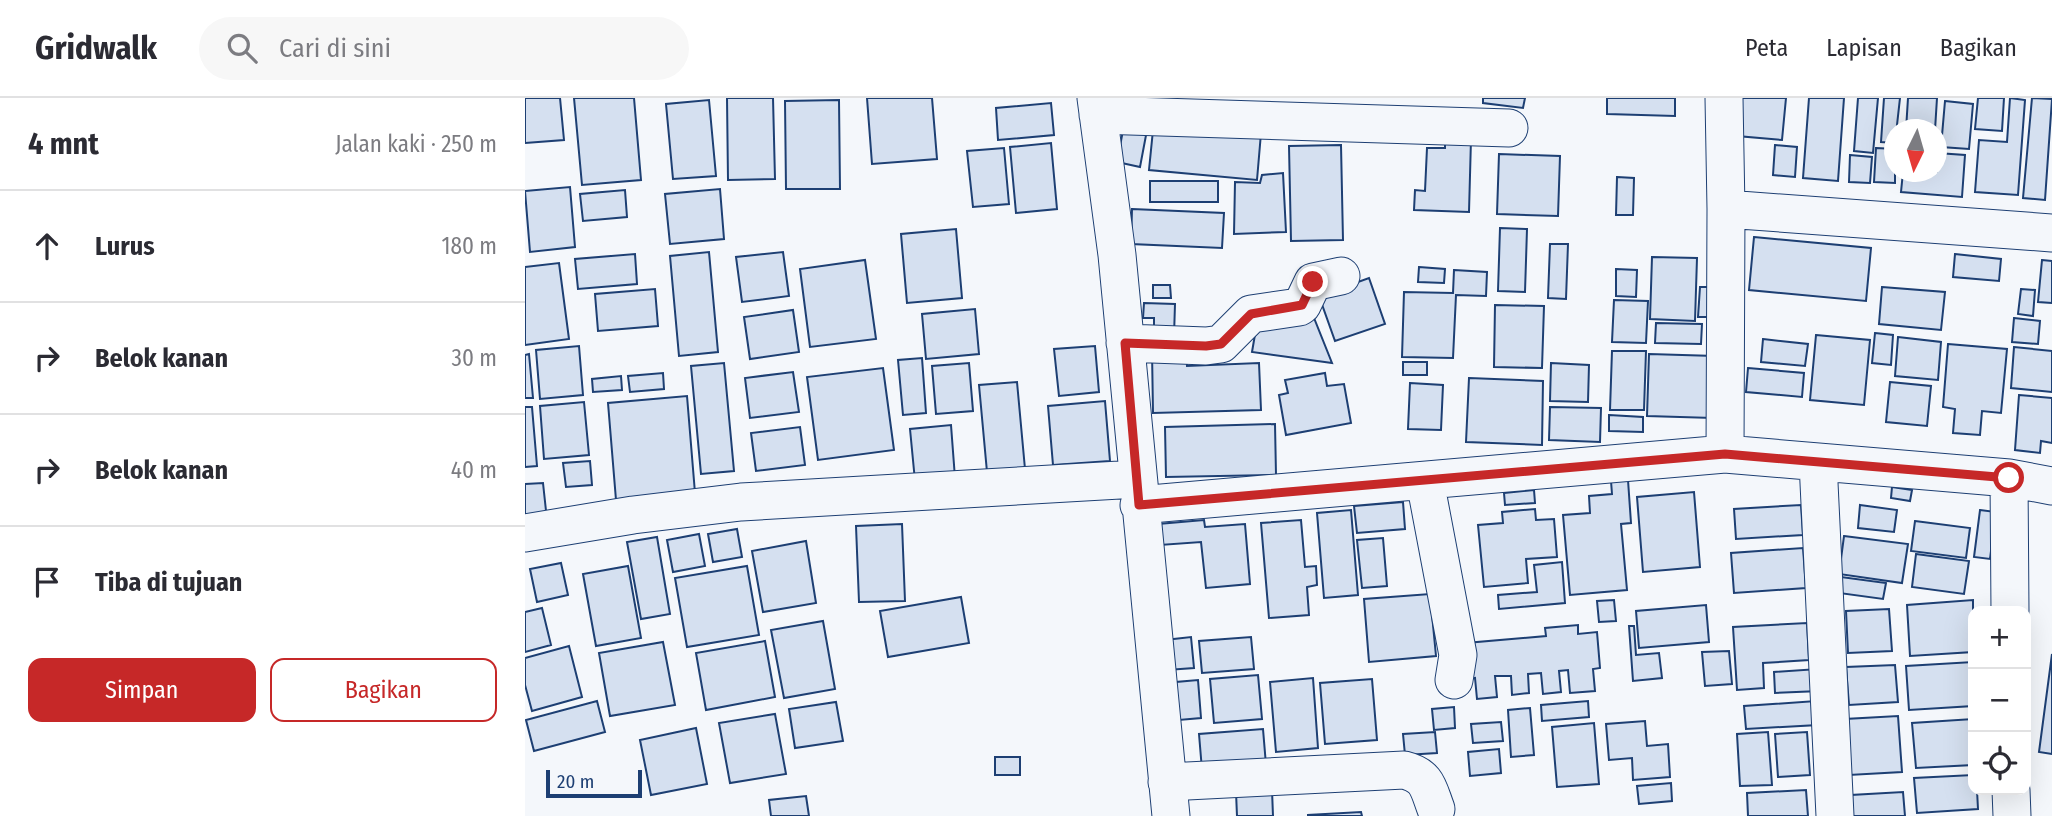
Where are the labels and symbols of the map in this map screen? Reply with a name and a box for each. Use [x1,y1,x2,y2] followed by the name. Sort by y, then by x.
[1884,119,1947,182] north arrow
[1297,266,1328,297] route end
[1993,462,2024,493] route start
[546,767,642,799] scale bar

